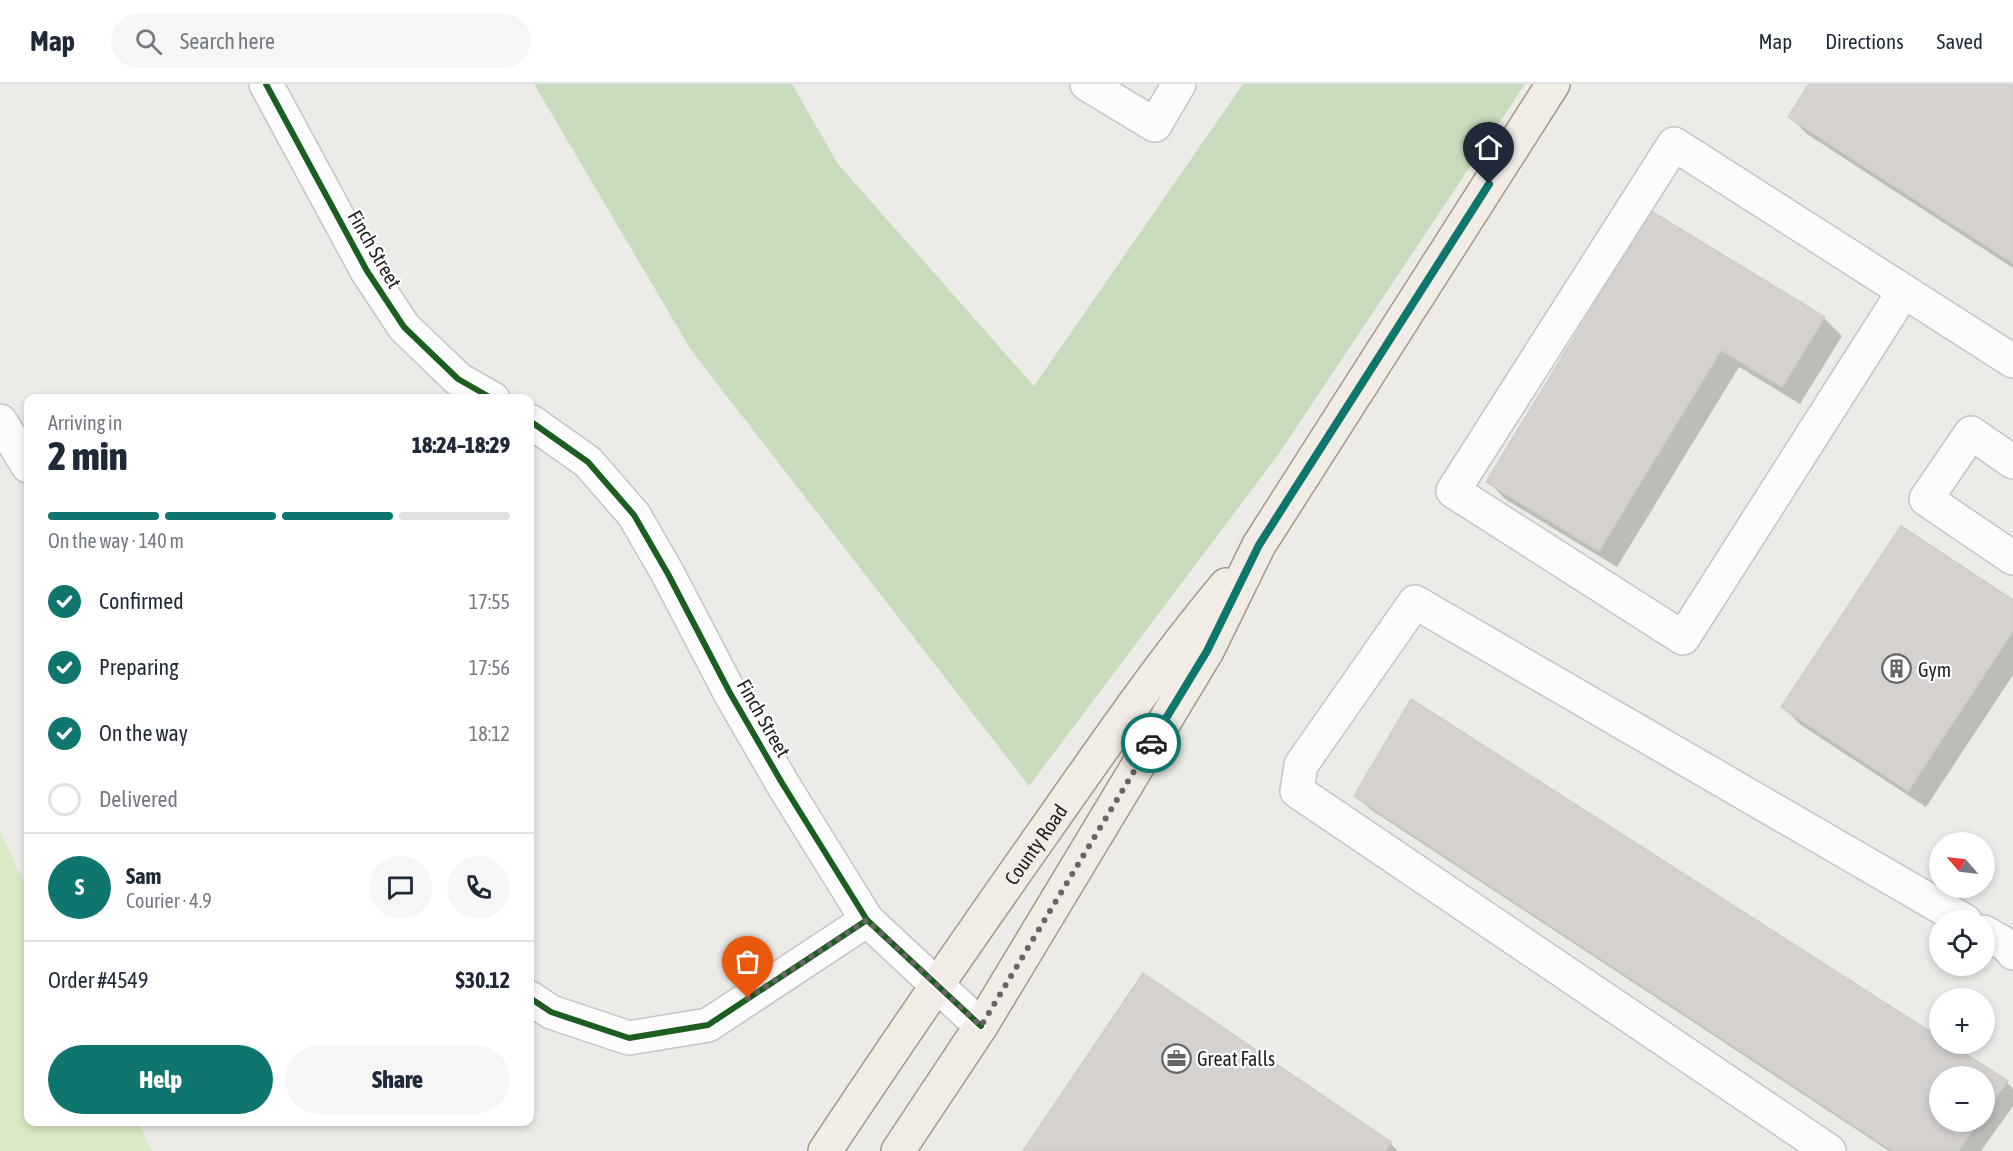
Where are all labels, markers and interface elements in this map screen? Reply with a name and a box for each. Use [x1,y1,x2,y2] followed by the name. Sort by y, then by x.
[111,14,531,68] search box
[30,25,75,57] text: Map
[132,25,165,58] icon: search
[180,28,275,54] text: Search here
[1758,29,1792,53] text: Map
[1825,29,1904,53] text: Directions
[1937,29,1983,53] text: Saved
[1463,122,1514,184] pin
[1472,131,1505,164] icon: home
[344,206,407,292] street label: Finch Street
[48,411,122,434] text: Arriving in
[412,432,510,458] text: 18:24–18:29
[48,434,128,478] text: 2 min
[48,529,184,552] text: On the way · 140 m
[48,585,81,618] icon: check
[99,588,184,614] text: Confirmed
[469,590,510,613] text: 17:55
[48,651,81,684] icon: check
[1881,653,1913,685] building icon: Gym
[99,654,179,680] text: Preparing
[469,656,510,679] text: 17:56
[1918,658,1951,681] place label: Gym
[733,675,796,761] street label: Finch Street
[1121,713,1181,773] courier
[48,717,81,750] icon: check
[99,720,188,746] text: On the way
[469,722,510,745] text: 18:12
[1135,727,1168,760] icon: car
[99,786,178,812] text: Delivered
[999,800,1071,889] street label: County Road
[1929,832,1995,898] north arrow
[1929,832,1995,1132] map controls
[369,856,432,919] button: chat
[447,856,510,919] button: phone
[126,863,161,889] text: Sam
[75,874,84,900] text: S
[126,889,212,912] text: Courier · 4.9
[1929,910,1995,976] button: locate
[722,936,773,998] pin
[731,945,764,978] icon: bag
[48,967,148,993] text: Order #4549
[455,967,510,993] text: $30.12
[1929,988,1995,1054] button: +
[1160,1042,1192,1074] office icon: Great Falls
[48,1045,273,1114] button: Help
[285,1045,510,1114] button: Share
[1197,1047,1275,1070] place label: Great Falls
[1929,1066,1995,1132] button: −

